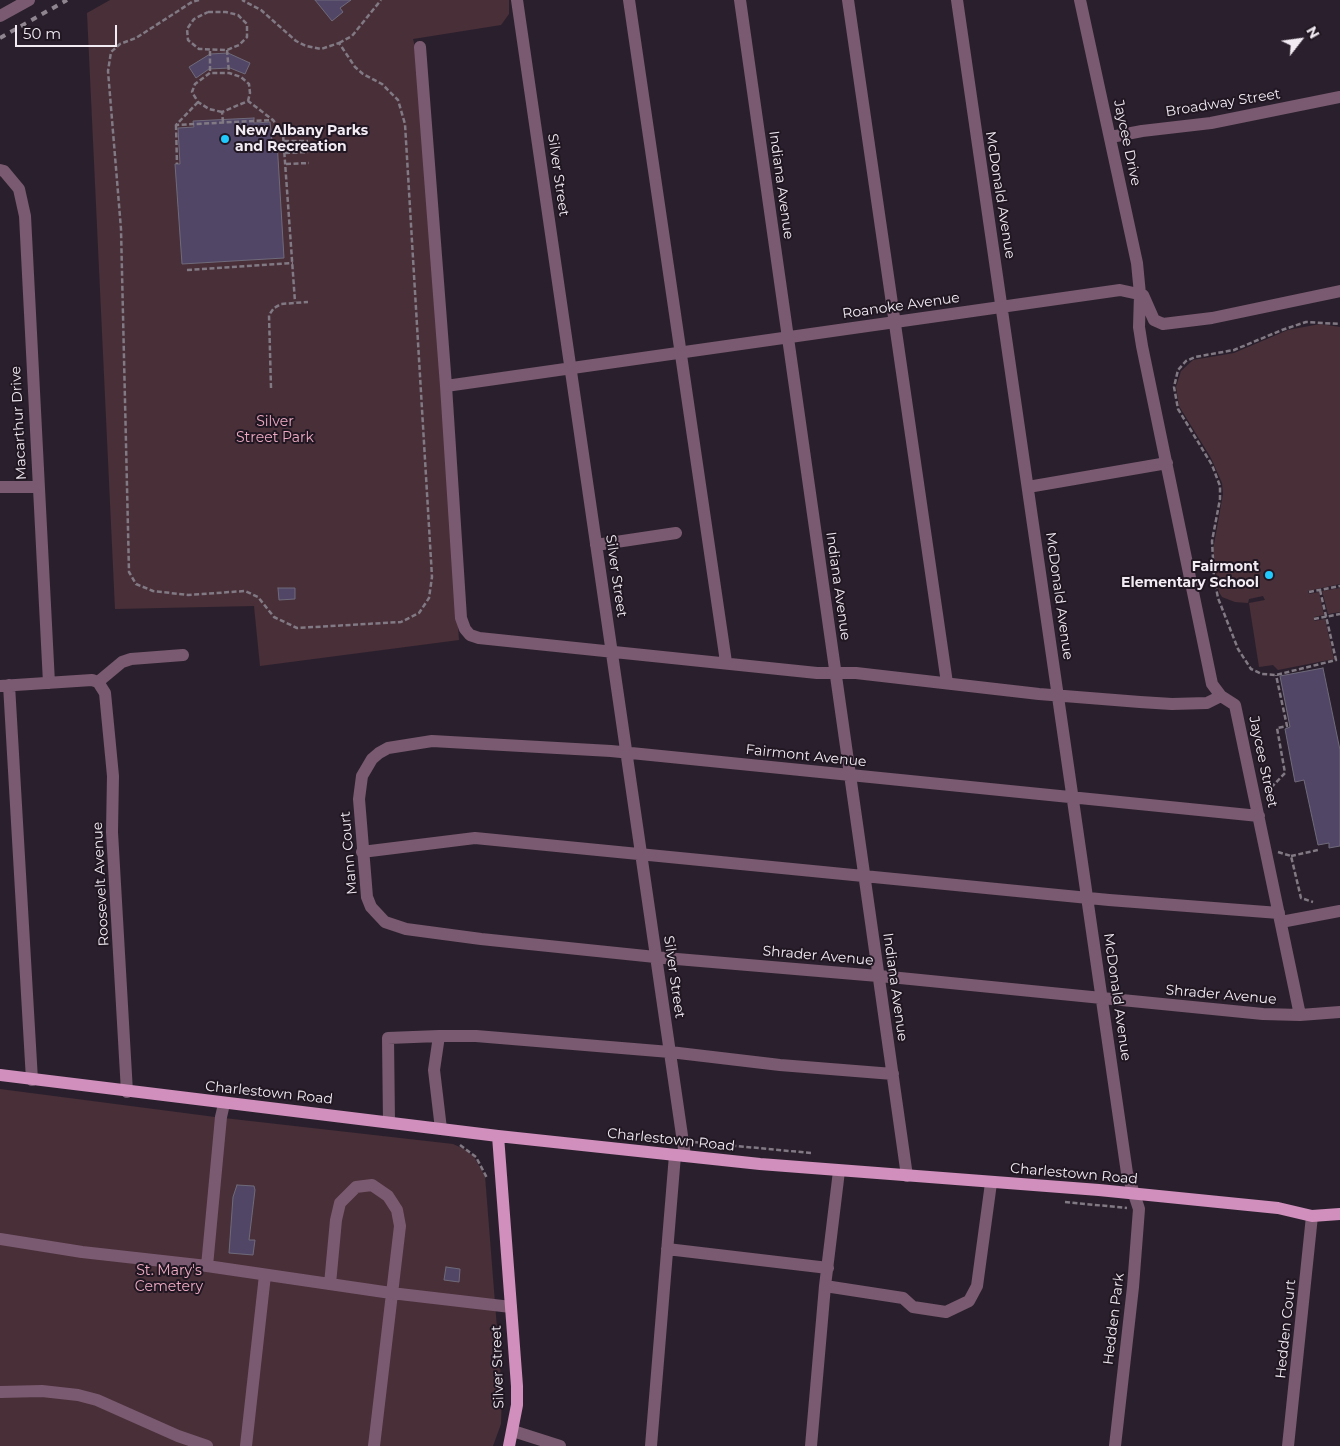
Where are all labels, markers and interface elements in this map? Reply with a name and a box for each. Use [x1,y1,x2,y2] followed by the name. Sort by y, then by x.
[18,15,120,47] scale bar
[1275,15,1325,65] north arrow
[1302,23,1324,42] text: N
[23,24,61,43] text: 50 m
[1164,86,1282,120] street label: Broadway Street
[1110,99,1144,187] street label: Jaycee Drive
[235,123,368,156] place label: New Albany Parks and Recreation
[765,130,797,240] street label: Indiana Avenue
[982,130,1018,260] street label: McDonald Avenue
[544,132,572,218] street label: Silver Street
[219,133,231,145] marker: New Albany Parks and Recreation
[841,289,961,323] street label: Roanoke Avenue
[8,366,30,480] street label: Macarthur Drive
[236,414,314,447] park label: Silver Street Park
[822,531,854,641] street label: Indiana Avenue
[1042,531,1076,661] street label: McDonald Avenue
[602,533,630,619] street label: Silver Street
[1121,559,1259,592] place label: Fairmont Elementary School
[1263,569,1275,581] marker: Fairmont Elementary School
[1245,715,1281,809] street label: Jaycee Street
[745,741,867,771] street label: Fairmont Avenue
[337,811,361,895] street label: Mann Court
[89,821,113,947] street label: Roosevelt Avenue
[879,932,911,1042] street label: Indiana Avenue
[1100,932,1134,1062] street label: McDonald Avenue
[660,934,688,1020] street label: Silver Street
[762,943,874,969] street label: Shrader Avenue
[1165,982,1277,1008] street label: Shrader Avenue
[204,1078,334,1108] street label: Charlestown Road
[606,1125,736,1155] street label: Charlestown Road
[1009,1160,1139,1188] street label: Charlestown Road
[135,1263,203,1295] park label: St. Mary's Cemetery
[1100,1272,1128,1366] street label: Hedden Park
[1272,1279,1300,1379] street label: Hedden Court
[488,1325,508,1409] street label: Silver Street

